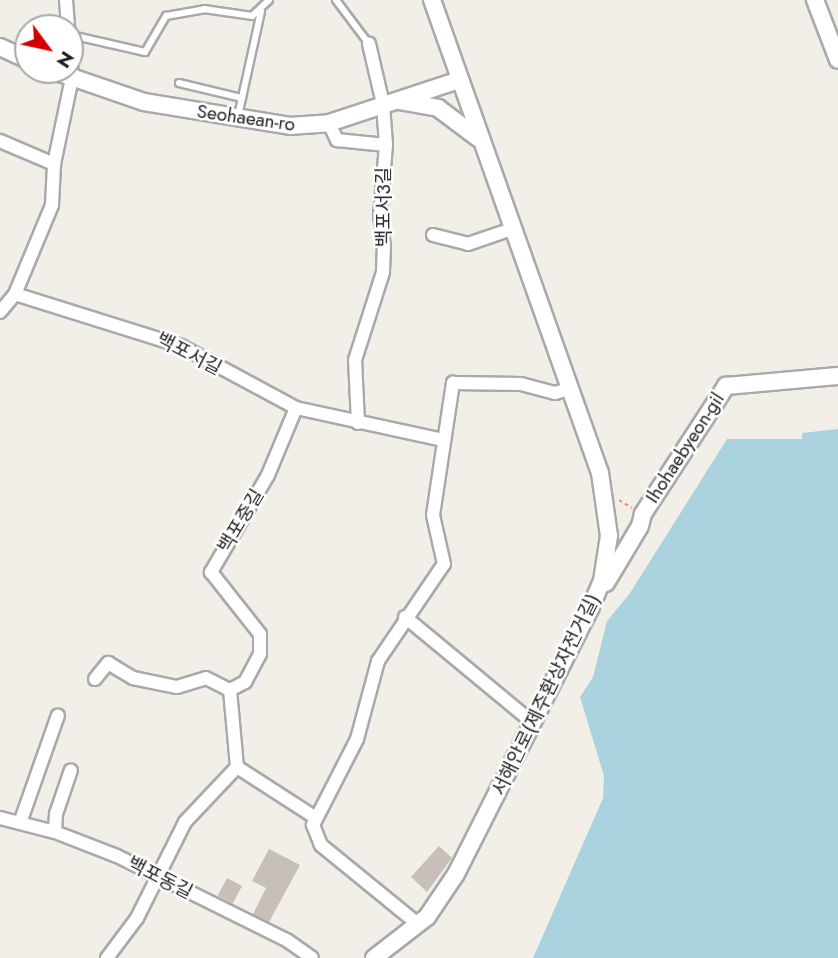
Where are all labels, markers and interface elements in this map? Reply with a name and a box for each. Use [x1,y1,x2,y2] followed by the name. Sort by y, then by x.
[14,14,84,84] north arrow
[50,46,81,73] text: N
[195,100,297,136] street label: Seohaean-ro
[373,167,395,247] street label: 백포서3길
[153,328,225,380] street label: 백포서길
[641,389,729,507] street label: Ihohaebyeon-gil
[213,485,269,557] street label: 백포중길
[487,590,605,800] street label: 서해안로(제주환상자전거길)
[124,852,196,904] street label: 백포동길

